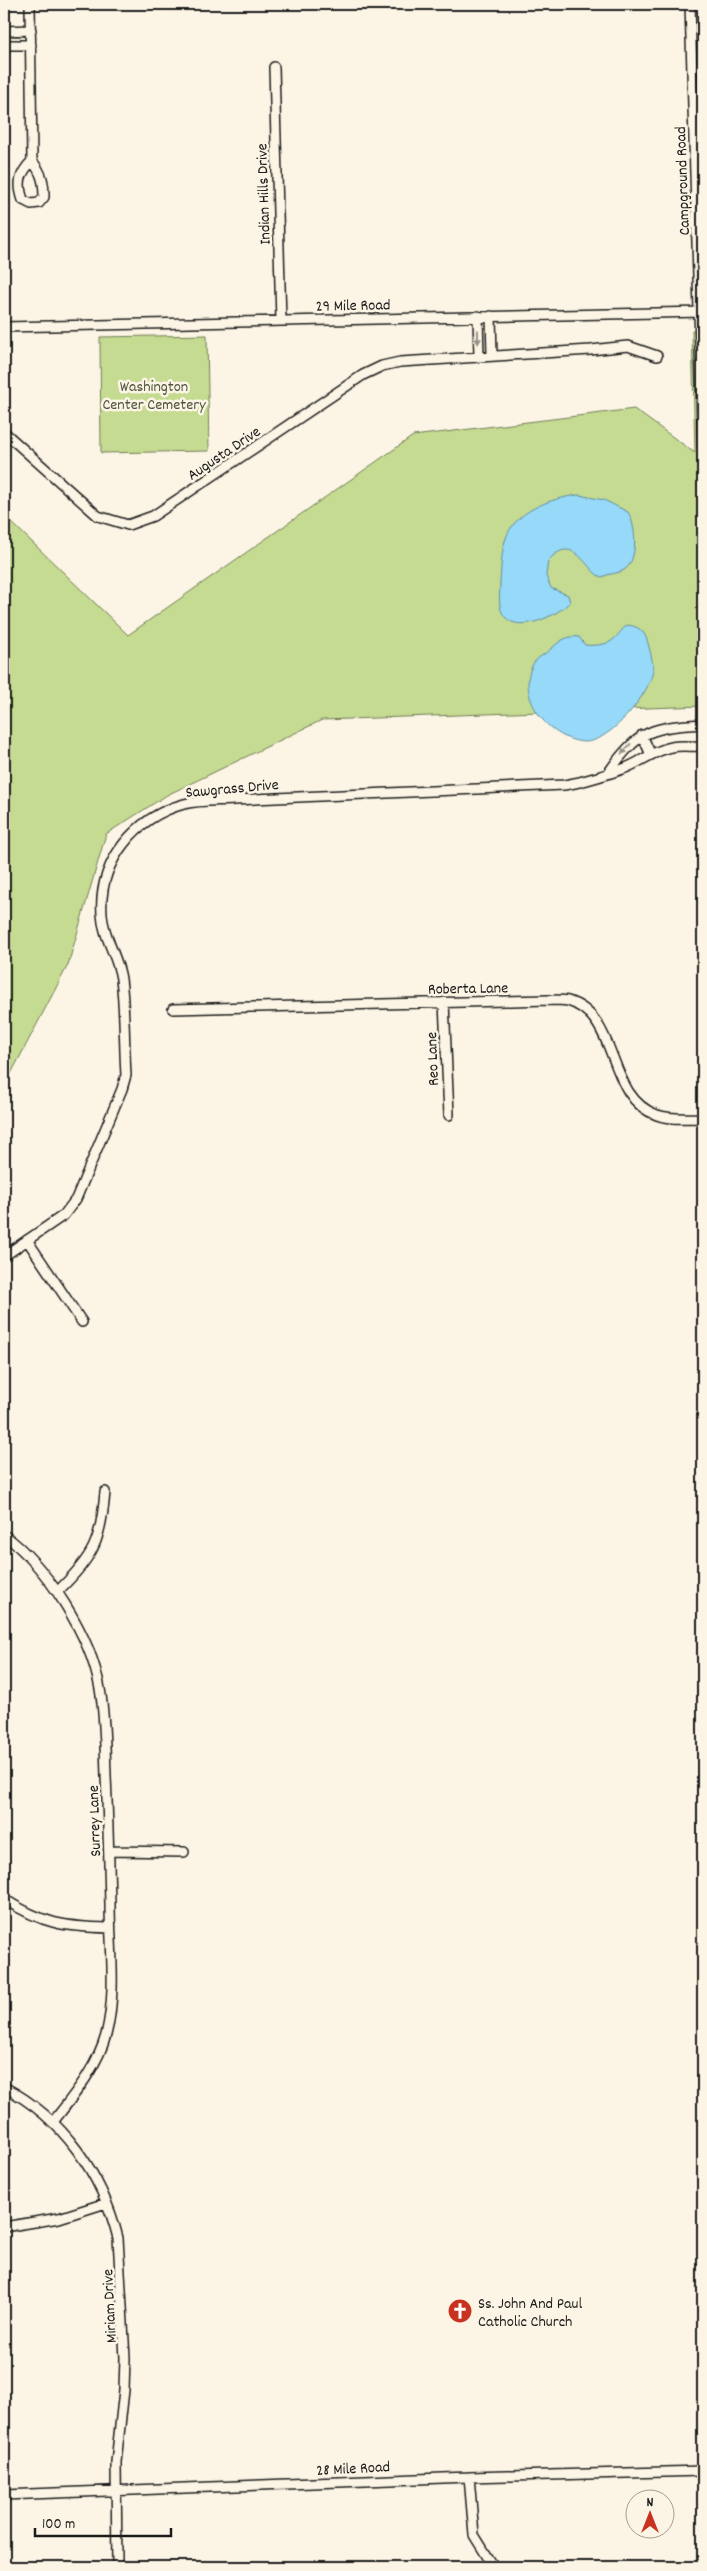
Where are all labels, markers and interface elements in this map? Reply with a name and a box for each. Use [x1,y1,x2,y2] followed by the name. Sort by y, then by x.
[670,126,697,236] street label: Campground Road
[251,143,278,245] street label: Indian Hills Drive
[315,294,391,319] street label: 29 Mile Road
[474,329,482,345] one-way arrow
[102,376,206,417] park label: Washington Center Cemetery
[183,421,266,487] street label: Augusta Drive
[621,742,632,755] one-way arrow
[185,774,280,805] street label: Sawgrass Drive
[428,977,508,1002] street label: Roberta Lane
[421,1031,446,1086] street label: Reo Lane
[83,1785,108,1857] street label: Surrey Lane
[97,2268,124,2344] street label: Miriam Drive
[478,2293,582,2334] place label: Ss. John And Paul Catholic Church
[447,2298,473,2324] church icon: Ss. John And Paul Catholic Church
[316,2456,391,2483] street label: 28 Mile Road
[624,2488,674,2538] north arrow
[647,2493,654,2513] text: N
[35,2506,171,2538] scale bar
[42,2514,75,2536] text: 100 m

